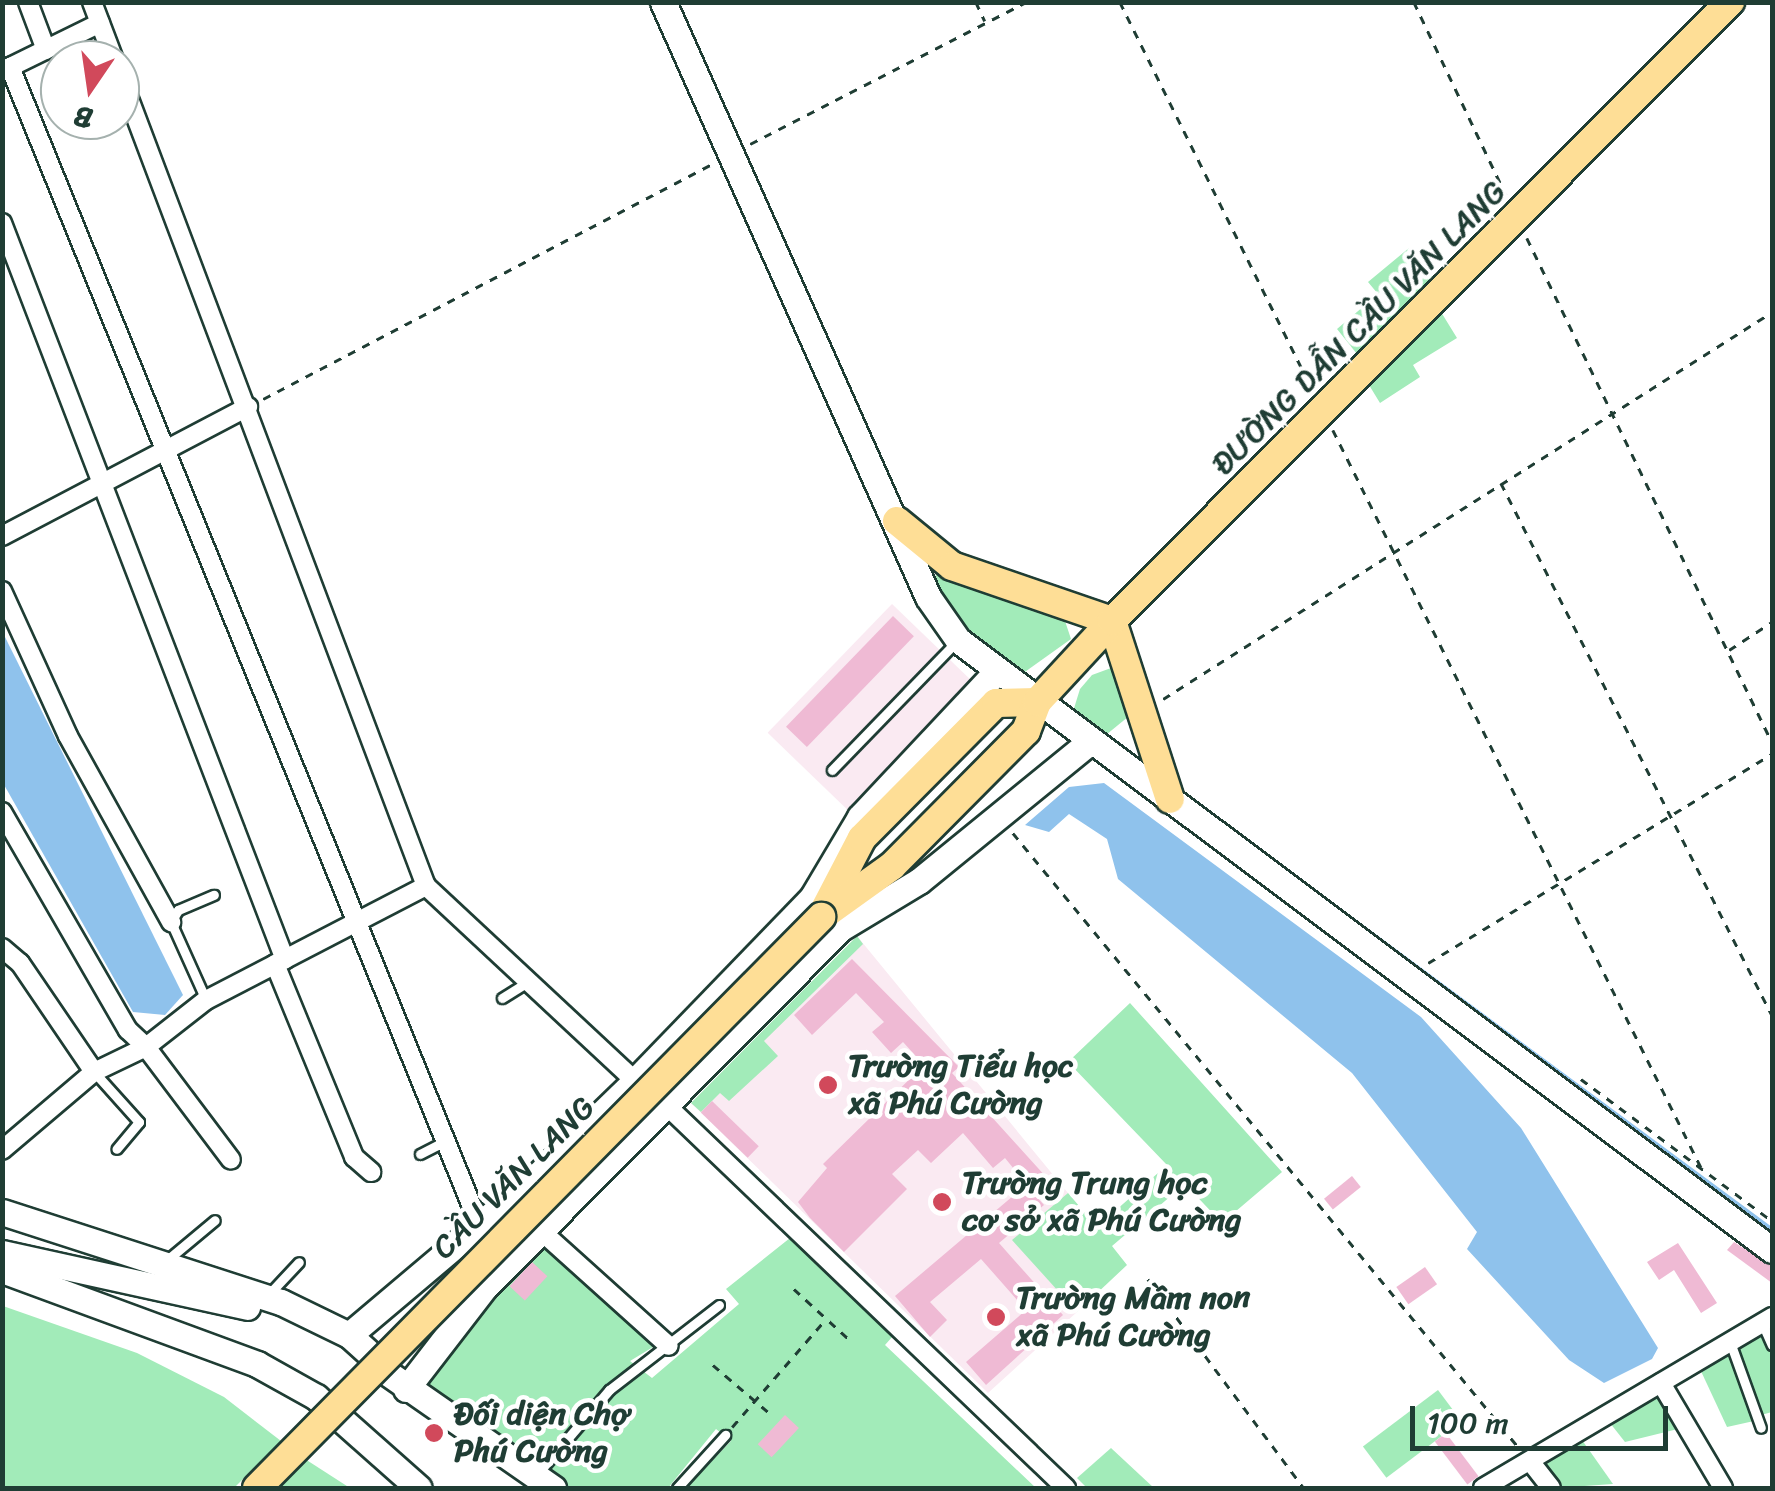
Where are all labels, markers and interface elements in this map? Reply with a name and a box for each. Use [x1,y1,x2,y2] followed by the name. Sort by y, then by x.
[40,40,140,140] north arrow
[69,92,98,144] text: B
[1204,173,1514,483] street label: ĐƯỜNG DẪN CẦU VĂN LANG
[848,1048,1074,1123] place label: Trường Tiểu học xã Phú Cường
[817,1074,839,1096] marker: Trường Tiểu học xã Phú Cường
[425,1089,603,1267] street label: CẦU VĂN LANG
[962,1165,1242,1240] place label: Trường Trung học cơ sở xã Phú Cường
[931,1191,953,1213] marker: Trường Trung học cơ sở xã Phú Cường
[1016,1280,1250,1355] place label: Trường Mầm non xã Phú Cường
[985,1306,1007,1328] marker: Trường Mầm non xã Phú Cường
[1415,1386,1672,1448] scale bar
[454,1396,630,1471] place label: Đối diện Chợ Phú Cường
[1427,1396,1509,1450] text: 100 m
[423,1422,445,1444] marker: Đối diện Chợ Phú Cường

